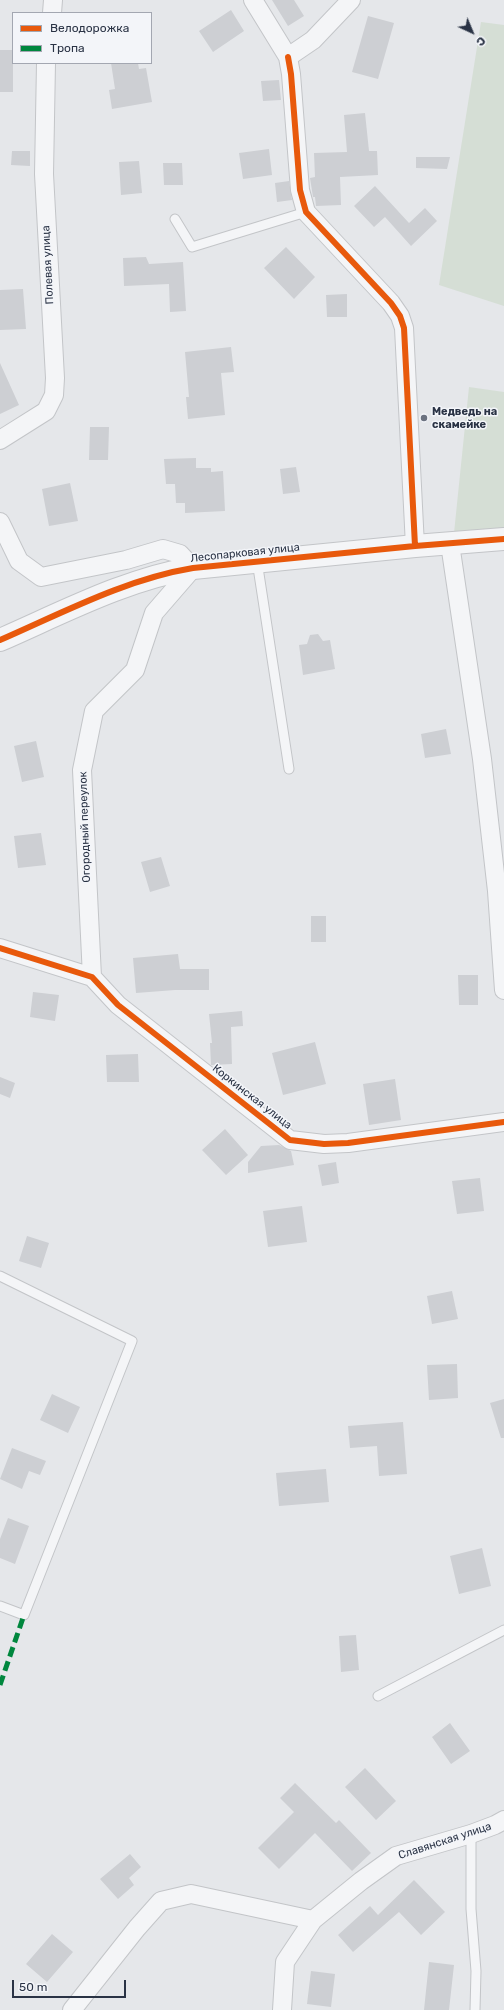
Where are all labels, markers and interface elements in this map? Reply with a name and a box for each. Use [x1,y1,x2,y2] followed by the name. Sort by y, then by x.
[12,12,152,64] legend
[452,12,492,52] north arrow
[50,21,129,35] text: Велодорожка
[473,34,488,48] text: С
[50,41,85,55] text: Тропа
[39,225,57,305] street label: Полевая улица
[432,405,497,431] place label: Медведь на скамейке
[419,413,429,423] marker: Медведь на скамейке
[190,541,300,565] street label: Лесопарковая улица
[76,771,94,883] street label: Огородный переулок
[210,1062,294,1132] street label: Коркинская улица
[397,1820,493,1862] street label: Славянская улица
[14,1972,128,1998] scale bar
[19,1980,47,1994] text: 50 m

